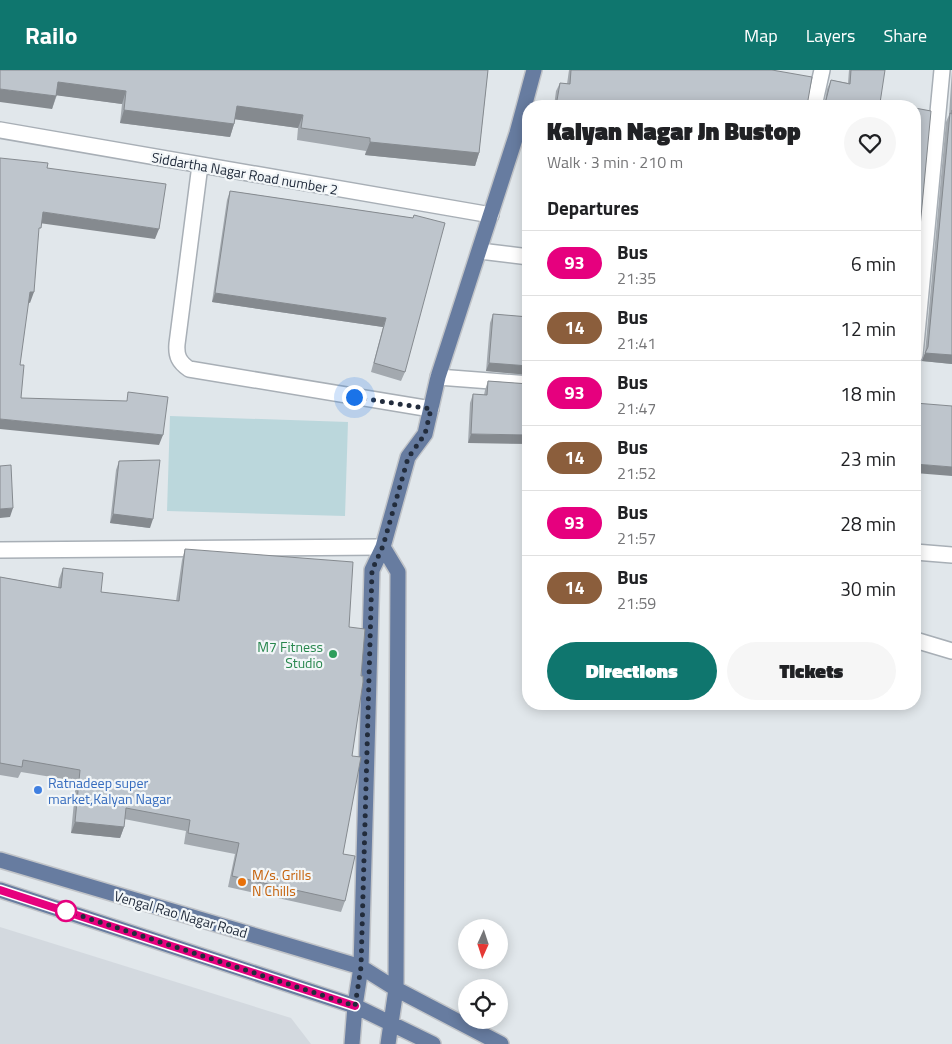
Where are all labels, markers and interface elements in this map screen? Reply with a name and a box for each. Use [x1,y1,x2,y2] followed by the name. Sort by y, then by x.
[25,17,77,53] text: Railo
[744,22,778,49] text: Map
[806,22,855,49] text: Layers
[883,22,927,49] text: Share
[547,113,801,149] text: Kalyan Nagar Jn Bustop
[844,117,896,169] button: heart
[150,146,340,200] street label: Siddartha Nagar Road number 2
[547,150,683,174] text: Walk · 3 min · 210 m
[547,193,639,222] text: Departures
[617,237,648,266] text: Bus
[564,249,585,276] text: 93
[851,249,896,278] text: 6 min
[617,266,656,290] text: 21:35
[617,302,648,331] text: Bus
[564,314,585,341] text: 14
[840,314,896,343] text: 12 min
[617,331,656,355] text: 21:41
[617,367,648,396] text: Bus
[564,379,585,406] text: 93
[840,379,896,408] text: 18 min
[342,385,367,410] your location
[617,396,656,420] text: 21:47
[617,432,648,461] text: Bus
[564,444,585,471] text: 14
[840,444,896,473] text: 23 min
[617,461,656,485] text: 21:52
[617,497,648,526] text: Bus
[564,509,585,536] text: 93
[840,509,896,538] text: 28 min
[617,526,656,550] text: 21:57
[617,562,648,591] text: Bus
[564,574,585,601] text: 14
[840,574,896,603] text: 30 min
[617,591,656,615] text: 21:59
[257,636,323,673] place label: M7 Fitness Studio
[547,642,717,700] button: Directions
[727,642,896,700] button: Tickets
[327,648,339,660] marker: M7 Fitness Studio
[48,772,171,809] place label: Ratnadeep super market,Kalyan Nagar
[32,784,44,796] marker: Ratnadeep super market,Kalyan Nagar
[252,864,311,901] place label: M/s. Grills N Chills
[236,876,248,888] marker: M/s. Grills N Chills
[112,885,250,943] street label: Vengal Rao Nagar Road
[55,900,77,922] unlabelled marker
[458,919,508,969] north arrow
[458,919,508,1029] map controls
[458,979,508,1029] button: locate

